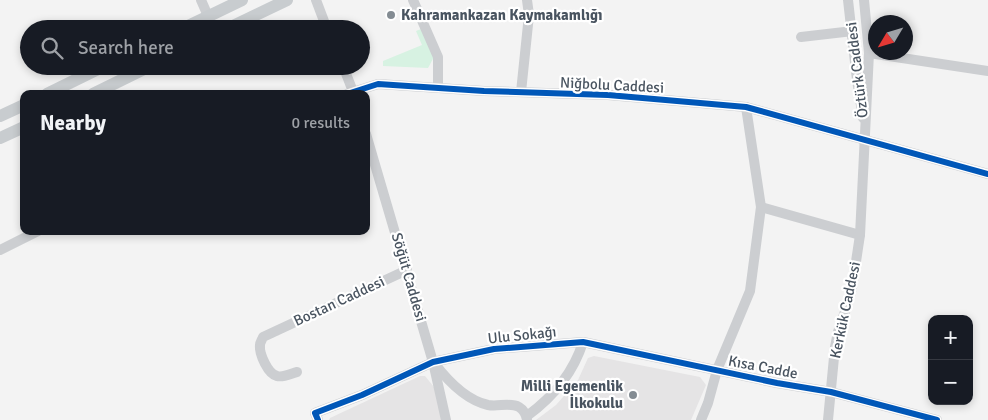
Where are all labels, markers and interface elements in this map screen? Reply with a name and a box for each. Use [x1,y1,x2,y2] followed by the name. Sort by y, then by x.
[401,6,602,24] place label: Kahramankazan Kaymakamlığı
[385,9,397,21] marker: Kahramankazan Kaymakamlığı
[868,15,913,60] north arrow
[20,20,370,75] search box
[842,21,872,119] street label: Öztürk Caddesi
[38,34,66,62] icon: search
[78,36,174,60] text: Search here
[559,73,665,97] street label: Niğbolu Caddesi
[40,110,106,136] text: Nearby
[291,113,350,133] text: 0 results
[388,231,430,323] street label: Söğüt Caddesi
[826,260,864,360] street label: Kerkük Caddesi
[291,272,387,330] street label: Bostan Caddesi
[928,315,973,405] map controls
[928,315,973,360] button: +
[487,322,557,348] street label: Ulu Sokağı
[727,351,799,383] street label: Kısa Cadde
[928,360,973,405] button: −
[521,377,623,412] place label: Milli Egemenlik İlkokulu
[627,389,639,401] marker: Milli Egemenlik İlkokulu

